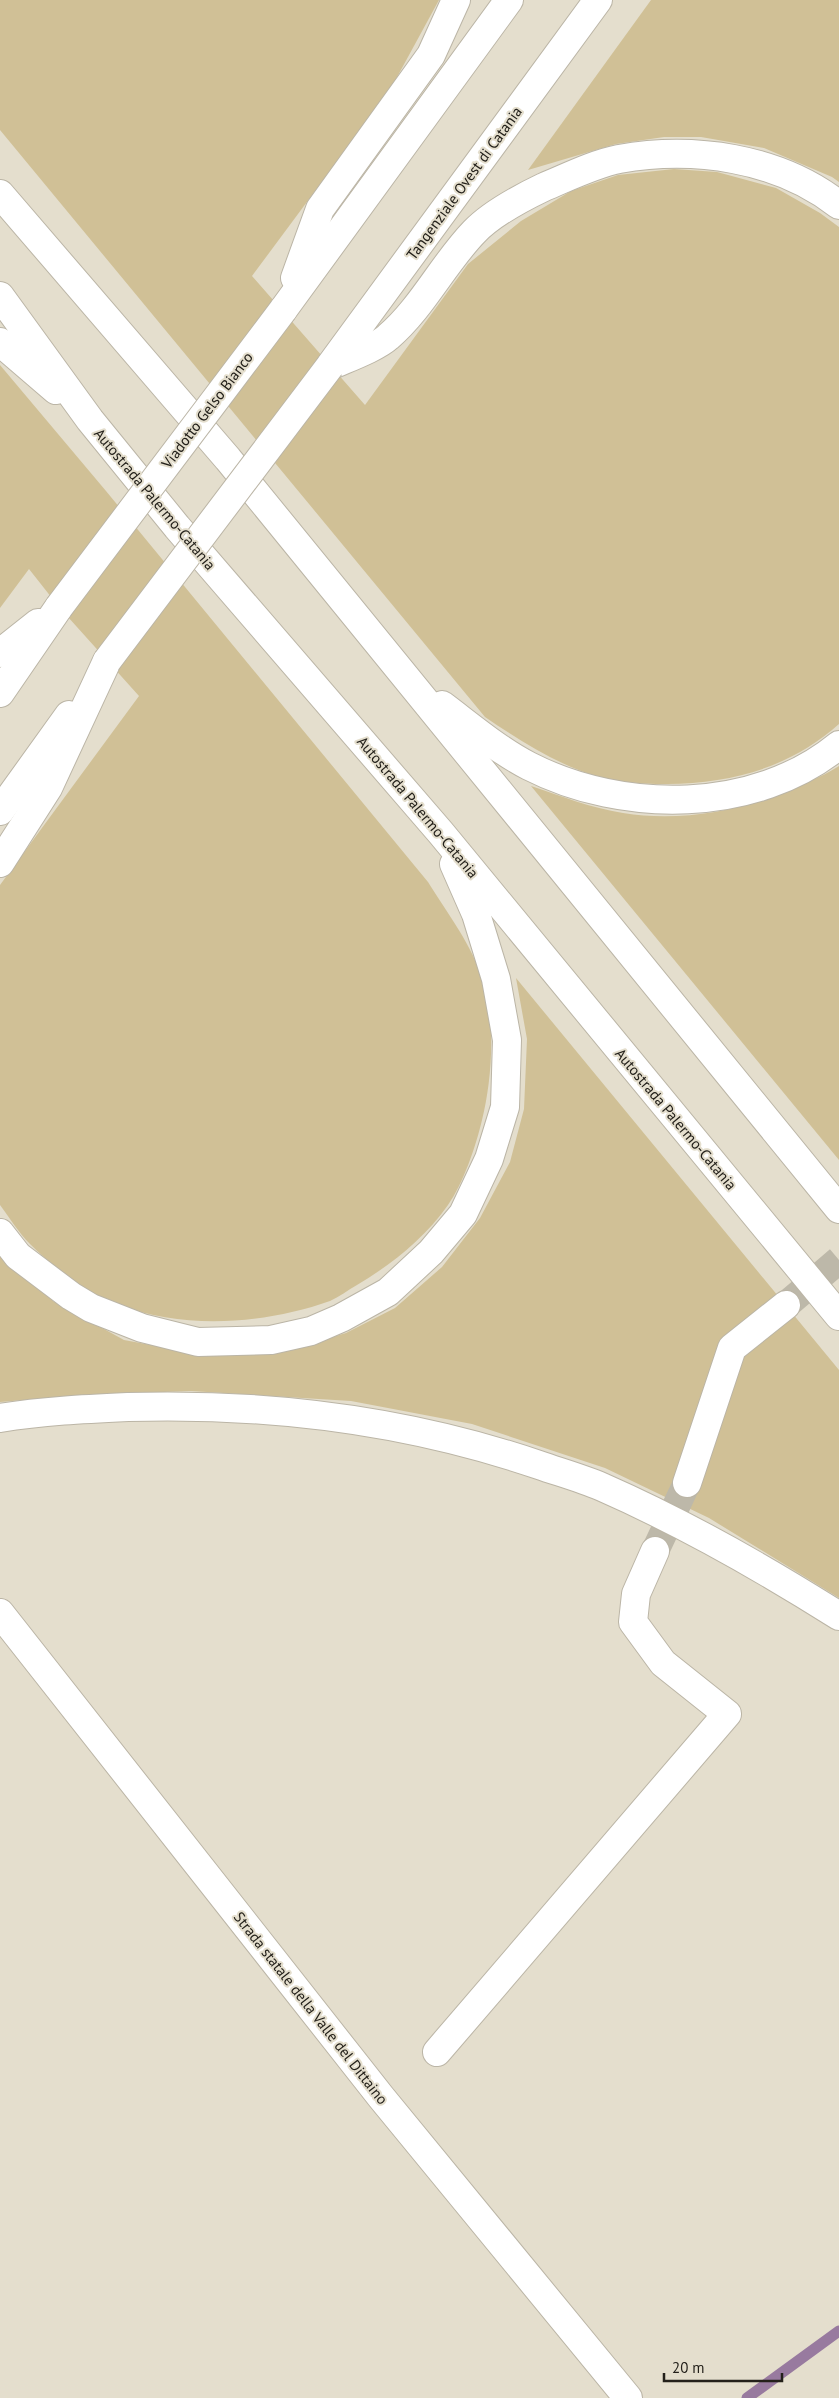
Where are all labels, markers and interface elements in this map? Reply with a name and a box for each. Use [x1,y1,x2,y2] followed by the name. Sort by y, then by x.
[402,103,526,263] street label: Tangenziale Ovest di Catania
[157,348,257,473] street label: Viadotto Gelso Bianco
[90,424,220,574] street label: Autostrada Palermo-Catania
[353,732,483,882] street label: Autostrada Palermo-Catania
[611,1044,741,1194] street label: Autostrada Palermo-Catania
[230,1908,392,2108] street label: Strada statale della Valle del Dittaino
[664,2350,782,2382] scale bar
[672,2358,705,2377] text: 20 m

